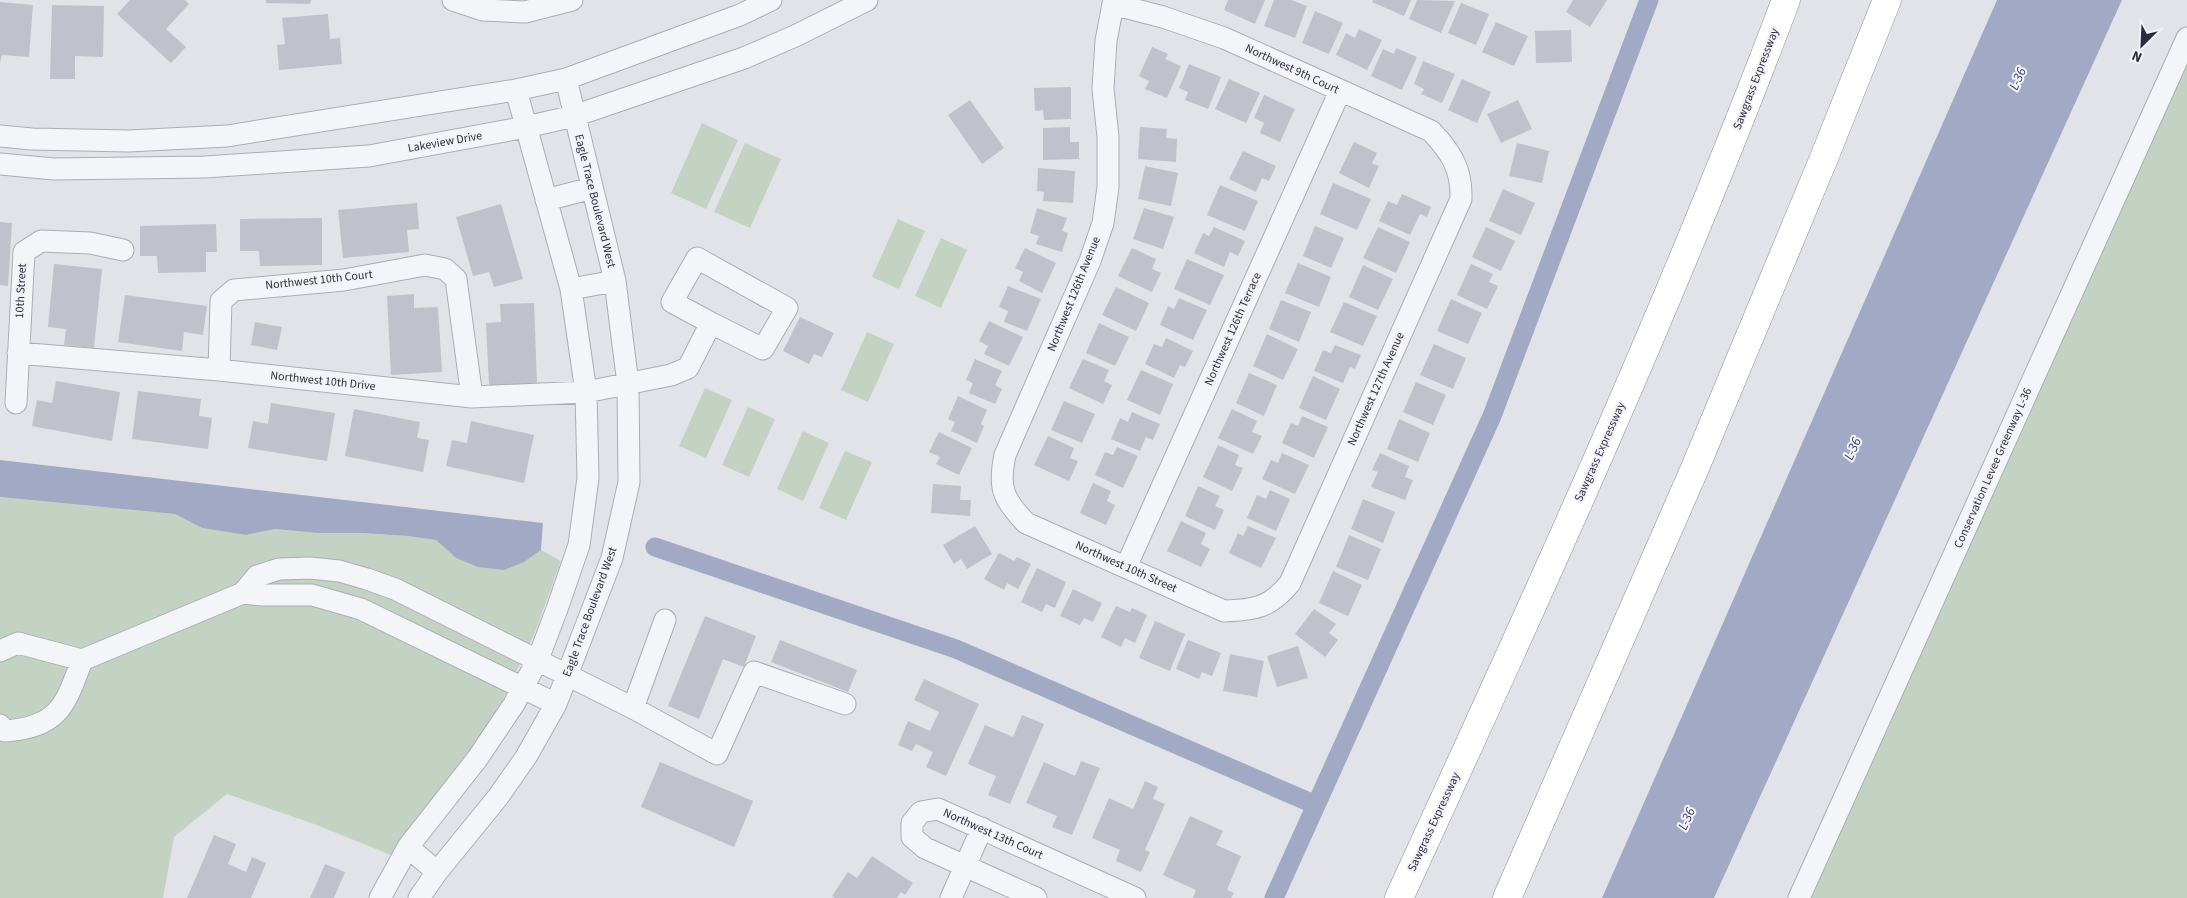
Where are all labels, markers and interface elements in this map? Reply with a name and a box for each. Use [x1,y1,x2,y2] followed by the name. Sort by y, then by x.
[2117,20,2167,70] north arrow
[1729,25,1783,132] street label: Sawgrass Expressway
[1242,40,1342,98] street label: Northwest 9th Court
[2129,45,2145,67] text: N
[2004,64,2032,94] water label: L-36
[406,127,484,157] street label: Lakeview Drive
[570,132,620,270] street label: Eagle Trace Boulevard West
[1043,234,1105,354] street label: Northwest 126th Avenue
[11,263,31,319] street label: 10th Street
[264,266,374,294] street label: Northwest 10th Court
[1200,270,1266,388] street label: Northwest 126th Terrace
[1343,329,1409,448] street label: Northwest 127th Avenue
[270,367,377,395] street label: Northwest 10th Drive
[1950,385,2036,551] street label: Conservation Levee Greenway L-36
[1570,399,1630,505] street label: Sawgrass Expressway
[1839,434,1867,464] water label: L-36
[1072,537,1180,597] street label: Northwest 10th Street
[559,545,621,679] street label: Eagle Trace Boulevard West
[1404,769,1465,874] street label: Sawgrass Expressway
[940,804,1046,864] street label: Northwest 13th Court
[1673,804,1701,834] water label: L-36

